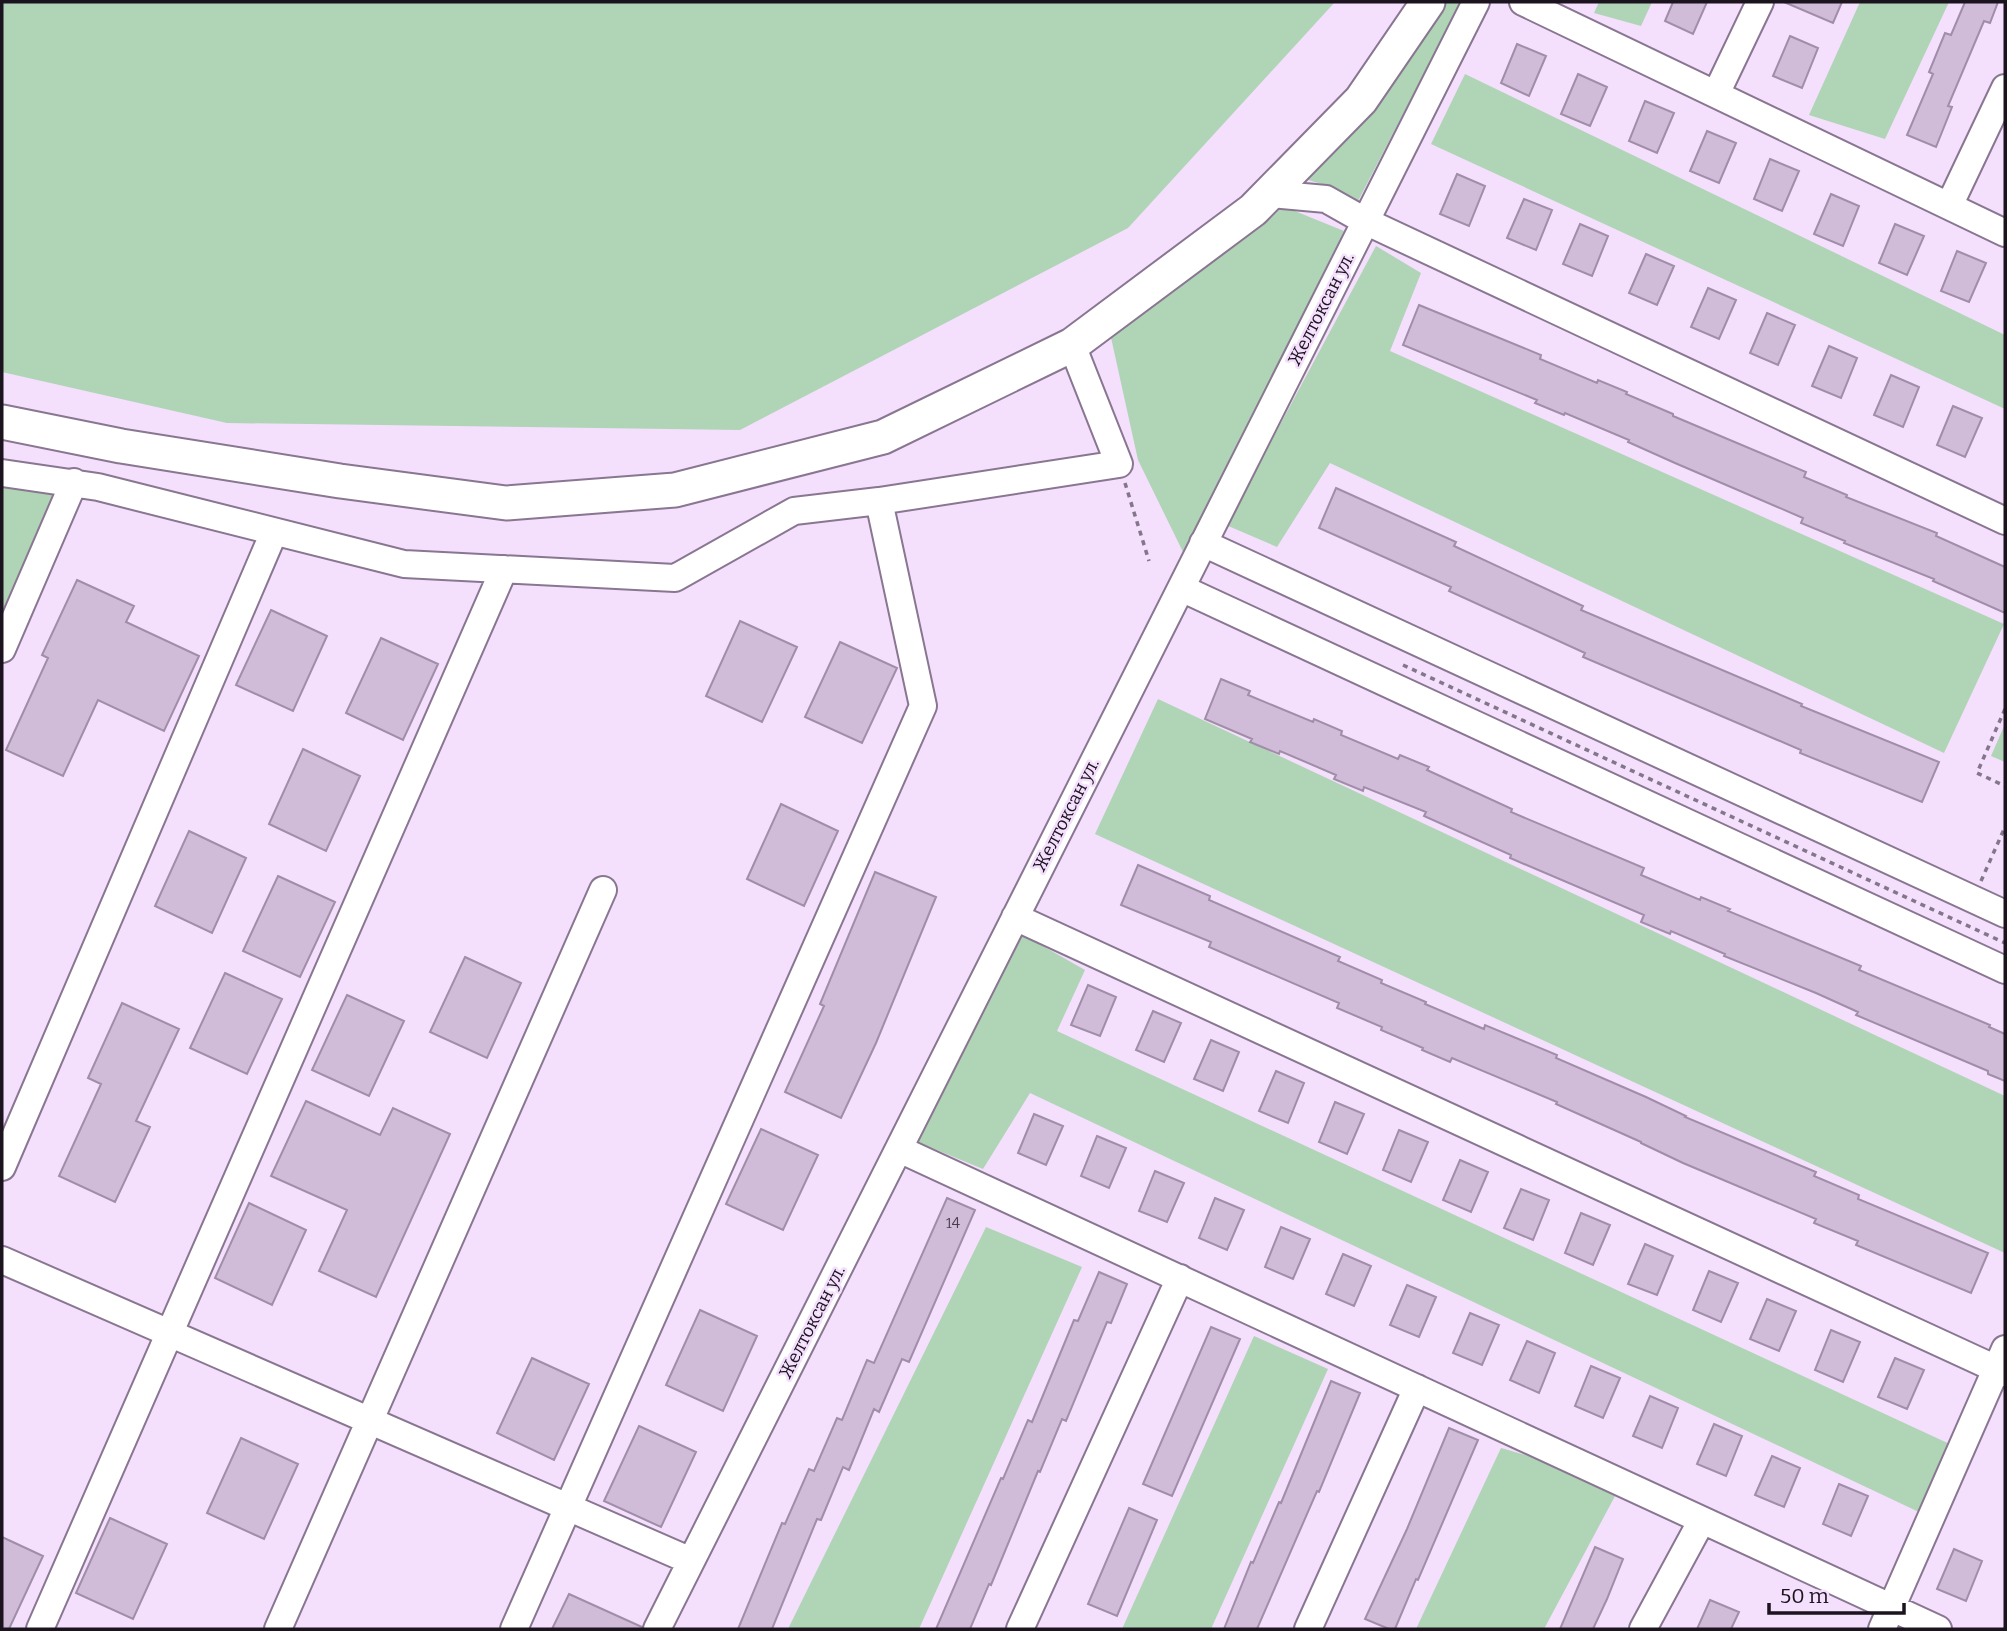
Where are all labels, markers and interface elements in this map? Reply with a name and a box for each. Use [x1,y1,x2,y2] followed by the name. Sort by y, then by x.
[1283,249,1359,369] street label: Желтоксан ул.
[1028,755,1104,875] street label: Желтоксан ул.
[946,1215,960,1232] house number: 14
[774,1262,850,1382] street label: Желтоксан ул.
[1769,1572,1904,1616] scale bar
[1780,1583,1829,1609] text: 50 m

